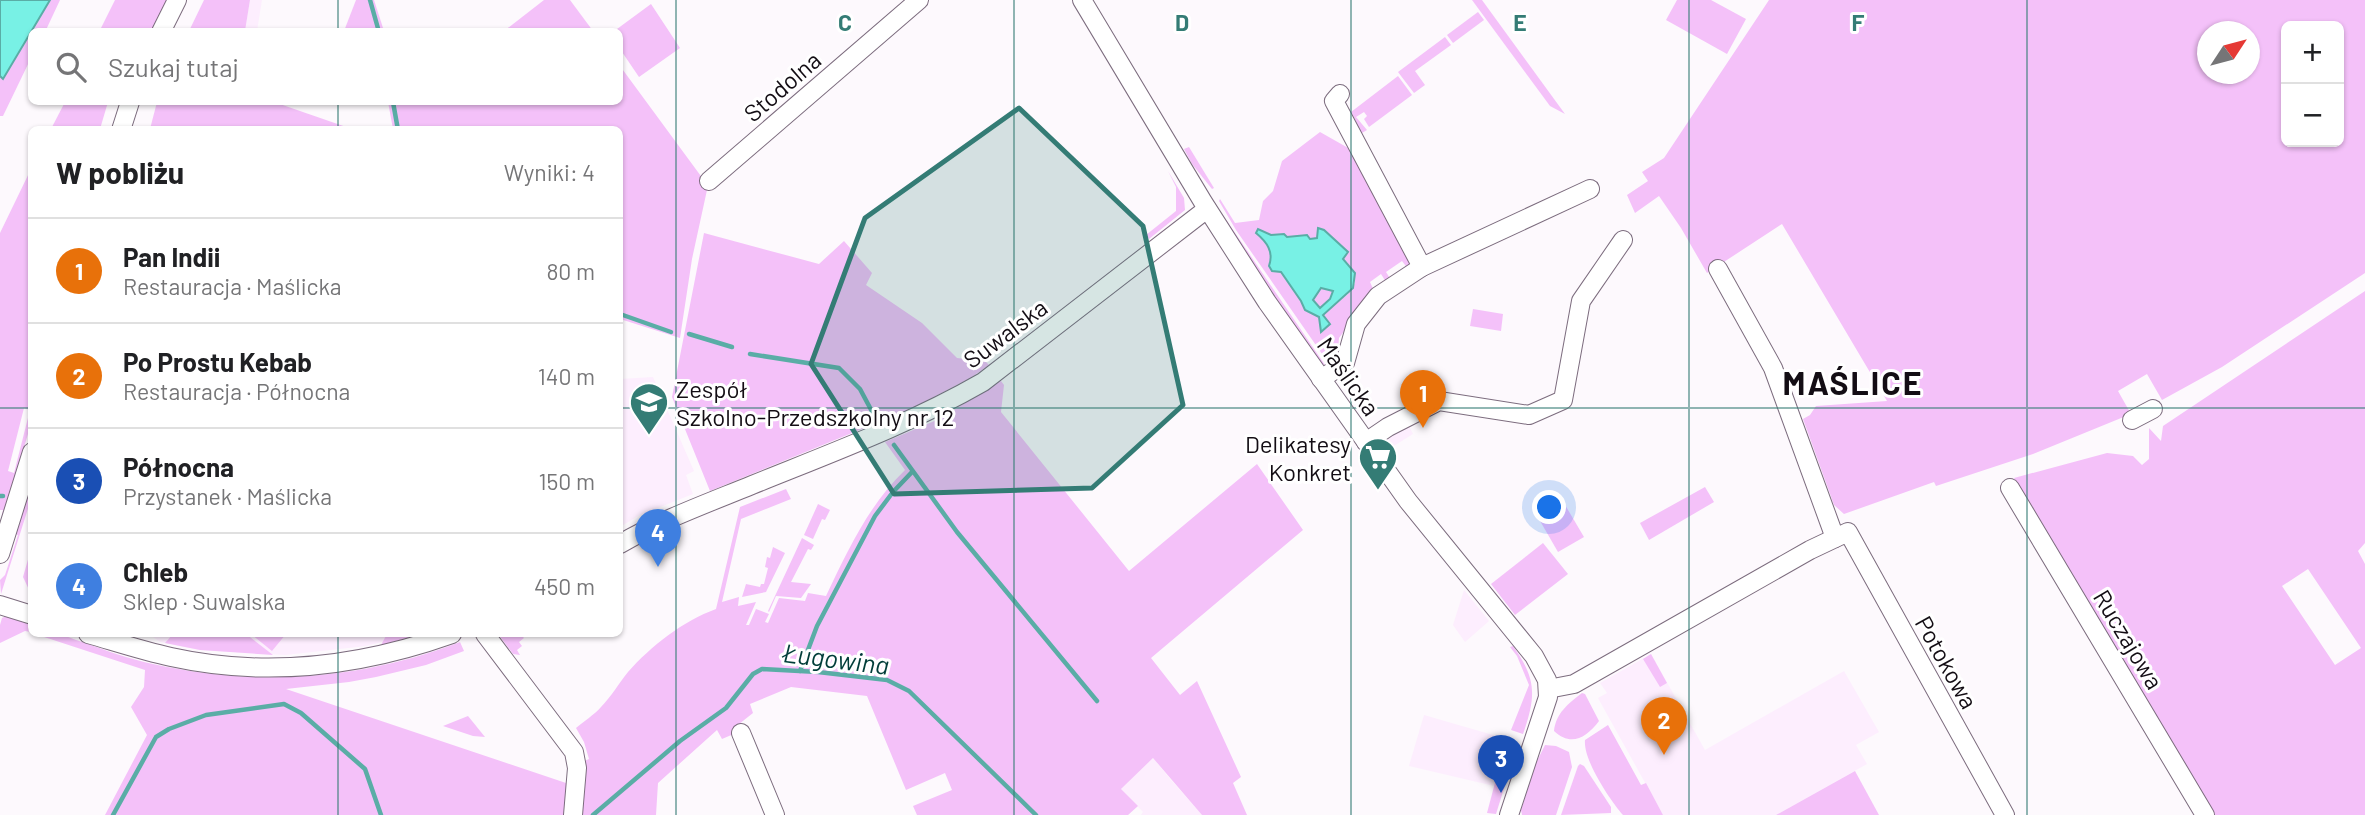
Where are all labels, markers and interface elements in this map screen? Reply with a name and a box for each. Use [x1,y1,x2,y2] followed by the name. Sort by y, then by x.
[838,8,852,36] text: C
[1175,8,1189,36] text: D
[1513,8,1527,36] text: E
[1852,8,1865,36] text: F
[2197,21,2260,84] north arrow
[2281,21,2344,147] map controls
[2281,21,2344,84] button: +
[28,28,623,105] search box
[738,45,826,127] street label: Stodolna
[52,48,90,86] icon: search
[108,51,239,82] text: Szukaj tutaj
[2281,84,2344,147] button: −
[56,154,184,190] text: W pobliżu
[504,158,595,186] text: Wyniki: 4
[123,241,220,272] text: Pan Indii
[75,257,83,285] text: 1
[546,257,595,285] text: 80 m
[123,272,342,300] text: Restauracja · Maślicka
[957,292,1053,374] street label: Suwalska
[1312,331,1386,421] street label: Maślicka
[123,346,312,377] text: Po Prostu Kebab
[73,362,85,390] text: 2
[538,362,595,390] text: 140 m
[1783,363,1923,401] district label: MAŚLICE
[1400,370,1446,428] pin: 1
[676,374,954,431] place label: Zespół Szkolno-Przedszkolny nr 12
[123,377,350,405] text: Restauracja · Północna
[628,381,670,436] school or university icon: Zespół Szkolno-Przedszkolny nr 12
[1245,429,1351,486] place label: Delikatesy Konkret
[1357,436,1399,491] supermarket icon: Delikatesy Konkret
[123,451,234,482] text: Północna
[73,467,85,495] text: 3
[539,467,595,495] text: 150 m
[123,482,332,510] text: Przystanek · Maślicka
[1532,490,1566,524] your location
[635,509,681,567] pin: 4
[123,556,188,587] text: Chleb
[72,572,86,600] text: 4
[534,572,595,600] text: 450 m
[2088,584,2170,694] street label: Ruczajowa
[123,587,286,615] text: Sklep · Suwalska
[1910,611,1984,713] street label: Potokowa
[780,636,891,680] water label: Ługowina
[1641,697,1687,755] pin: 2
[1478,735,1524,793] pin: 3

